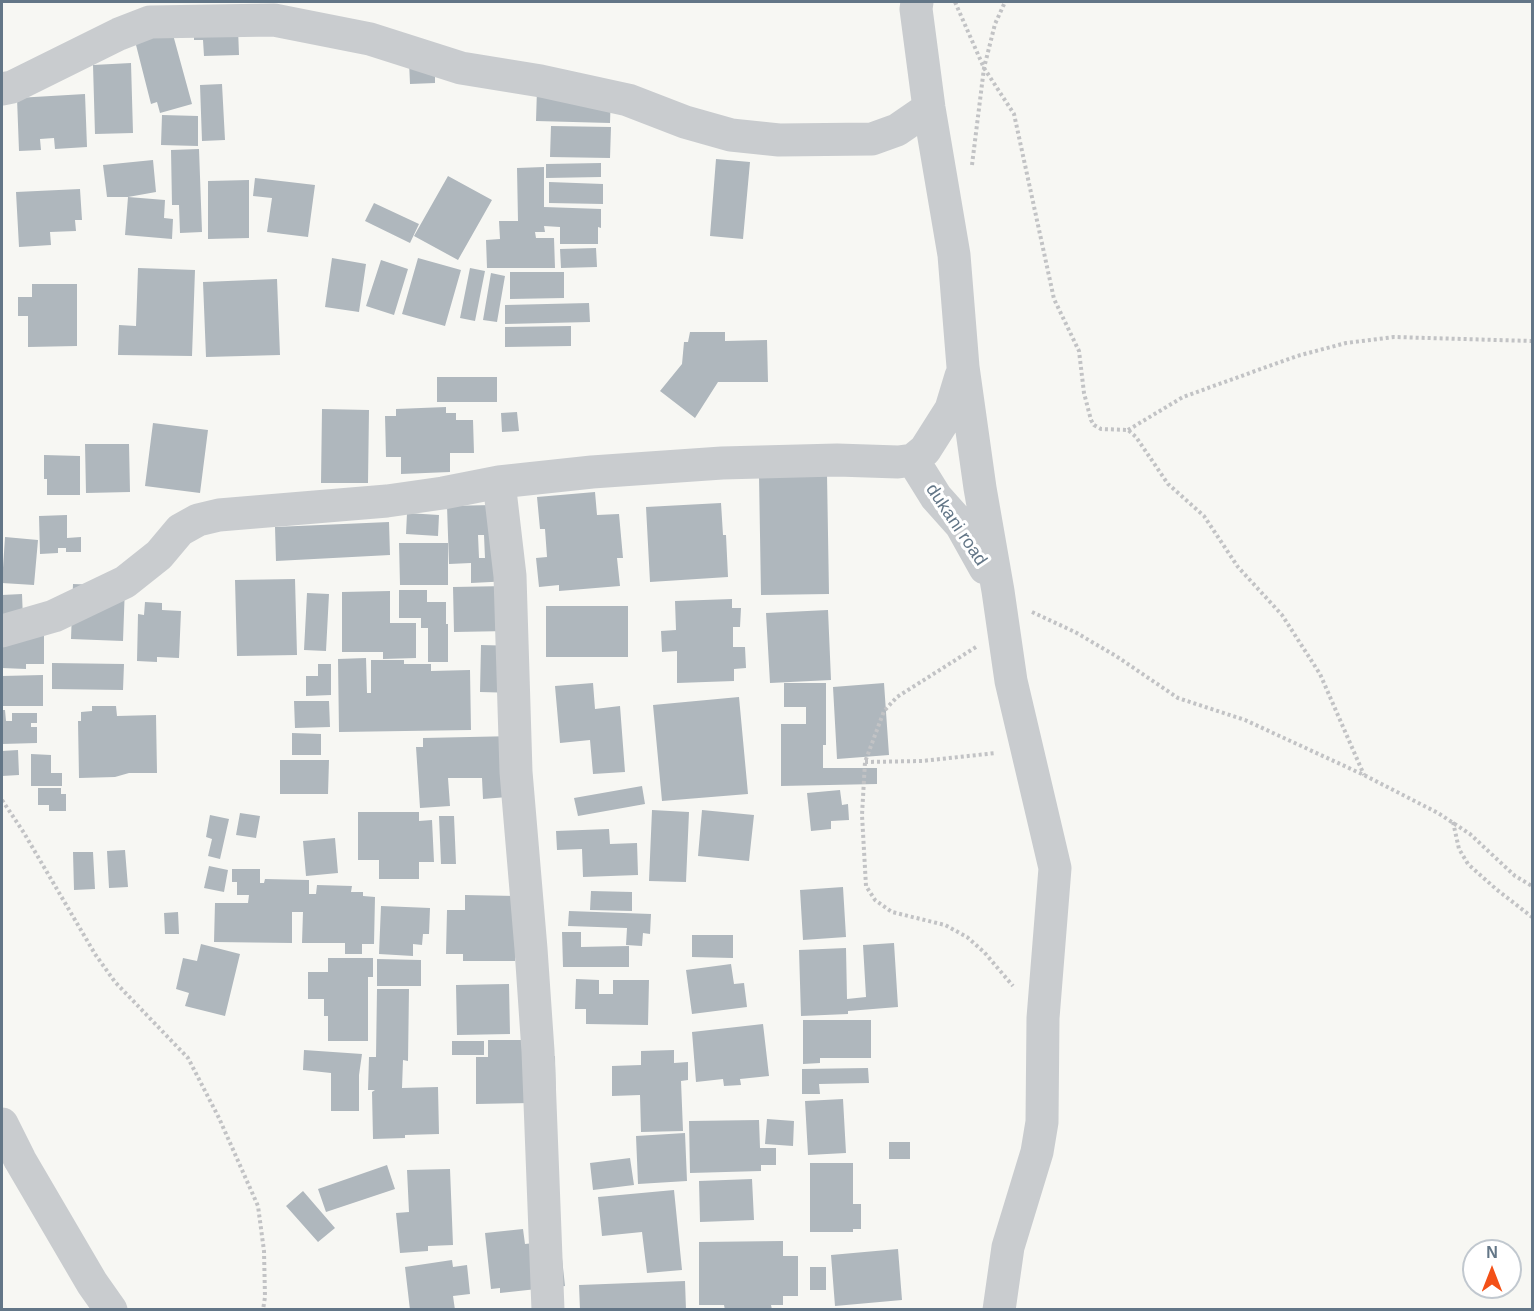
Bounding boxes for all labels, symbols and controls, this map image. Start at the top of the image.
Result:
street label: dukani road [921,480,991,570]
north arrow [1462,1239,1522,1299]
text: N [1486,1244,1498,1261]

